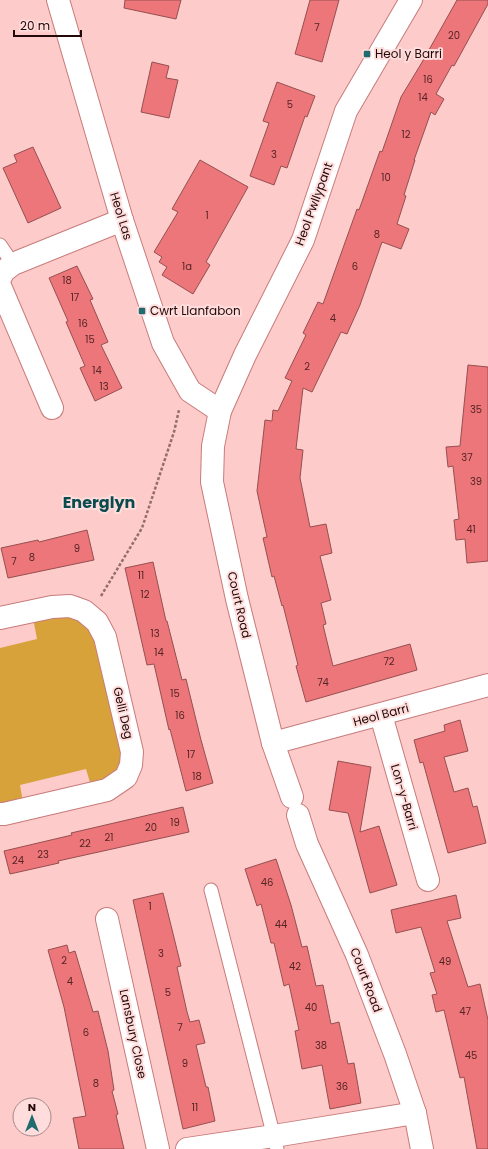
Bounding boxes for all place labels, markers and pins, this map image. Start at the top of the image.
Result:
place label: Heol y Barri [375,45,442,62]
marker: Heol y Barri [362,49,372,59]
place label: Cwrt Llanfabon [150,302,241,319]
marker: Cwrt Llanfabon [137,306,147,316]

